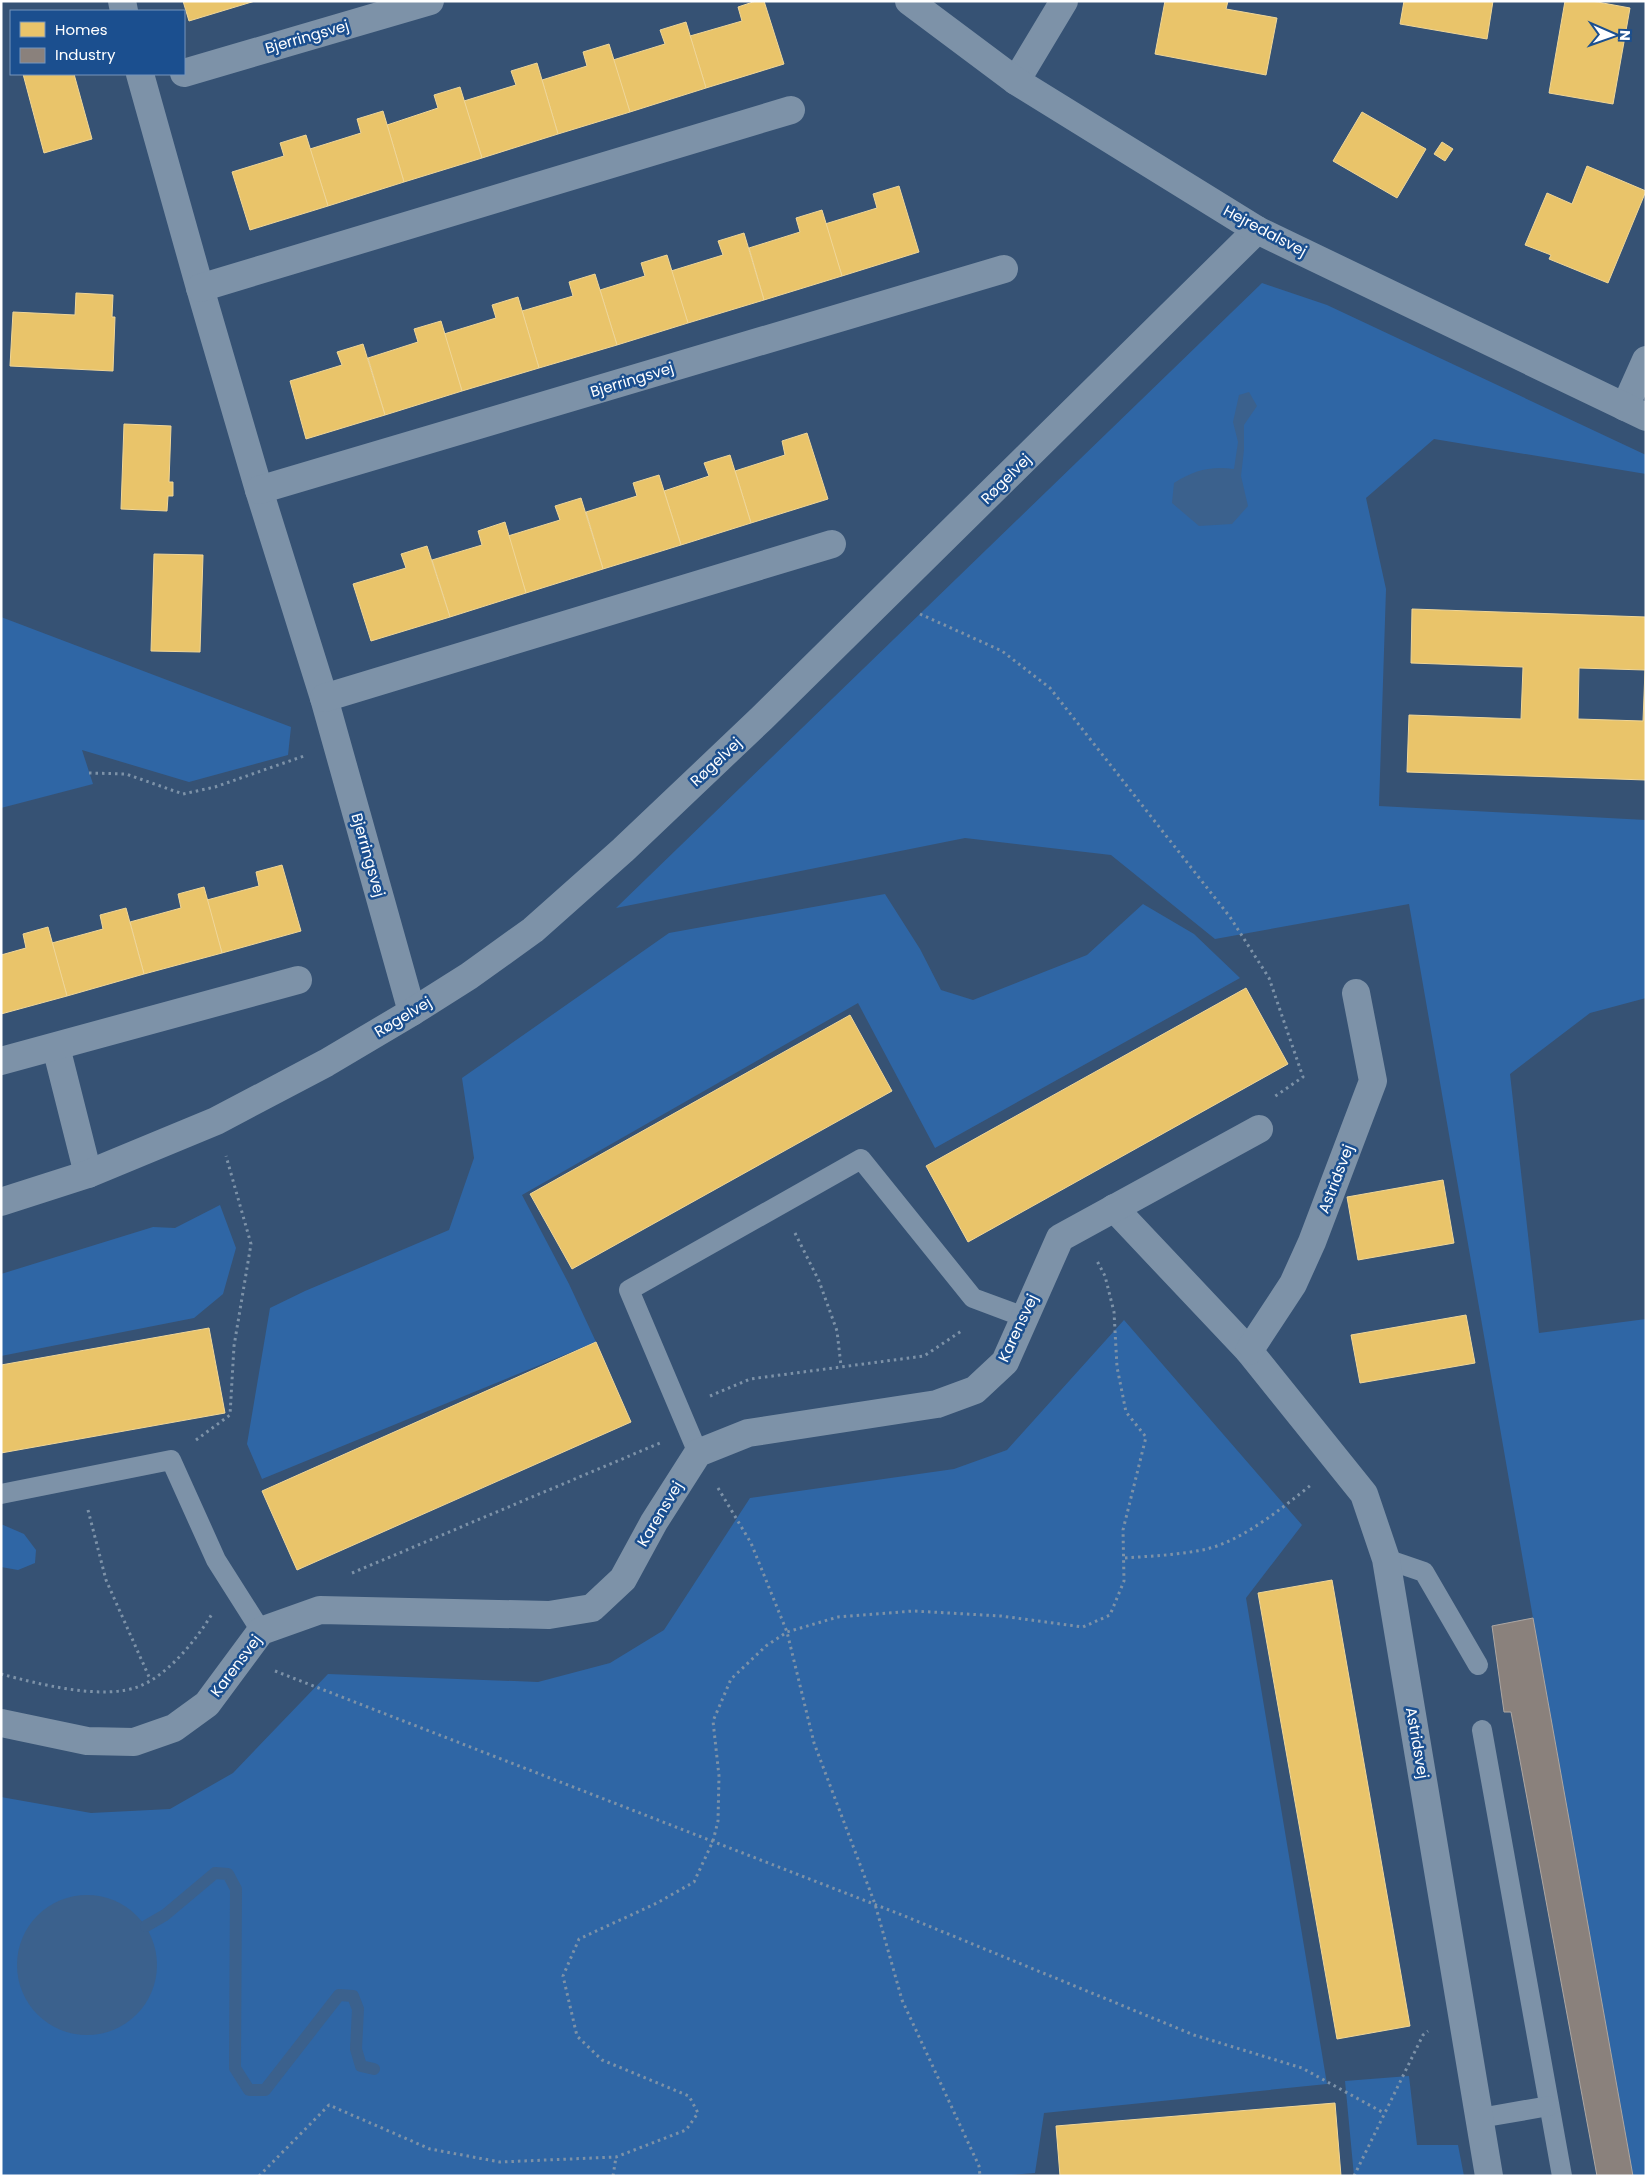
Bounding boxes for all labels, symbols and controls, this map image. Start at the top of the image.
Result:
legend [10,10,185,75]
north arrow [1587,10,1637,60]
street label: Bjerringsvej [263,15,351,58]
text: Homes [55,19,108,40]
text: N [1615,30,1635,41]
text: Industry [55,44,116,65]
street label: Hejredalsvej [1220,200,1311,261]
street label: Bjerringsvej [588,357,676,402]
street label: Røgelvej [976,449,1035,508]
street label: Røgelvej [685,732,746,791]
street label: Bjerringsvej [347,811,390,899]
street label: Røgelvej [370,991,435,1042]
street label: Astridsvej [1313,1141,1358,1216]
street label: Karensvej [993,1290,1042,1365]
street label: Karensvej [632,1477,687,1550]
street label: Karensvej [205,1630,266,1701]
street label: Astridsvej [1401,1706,1434,1780]

